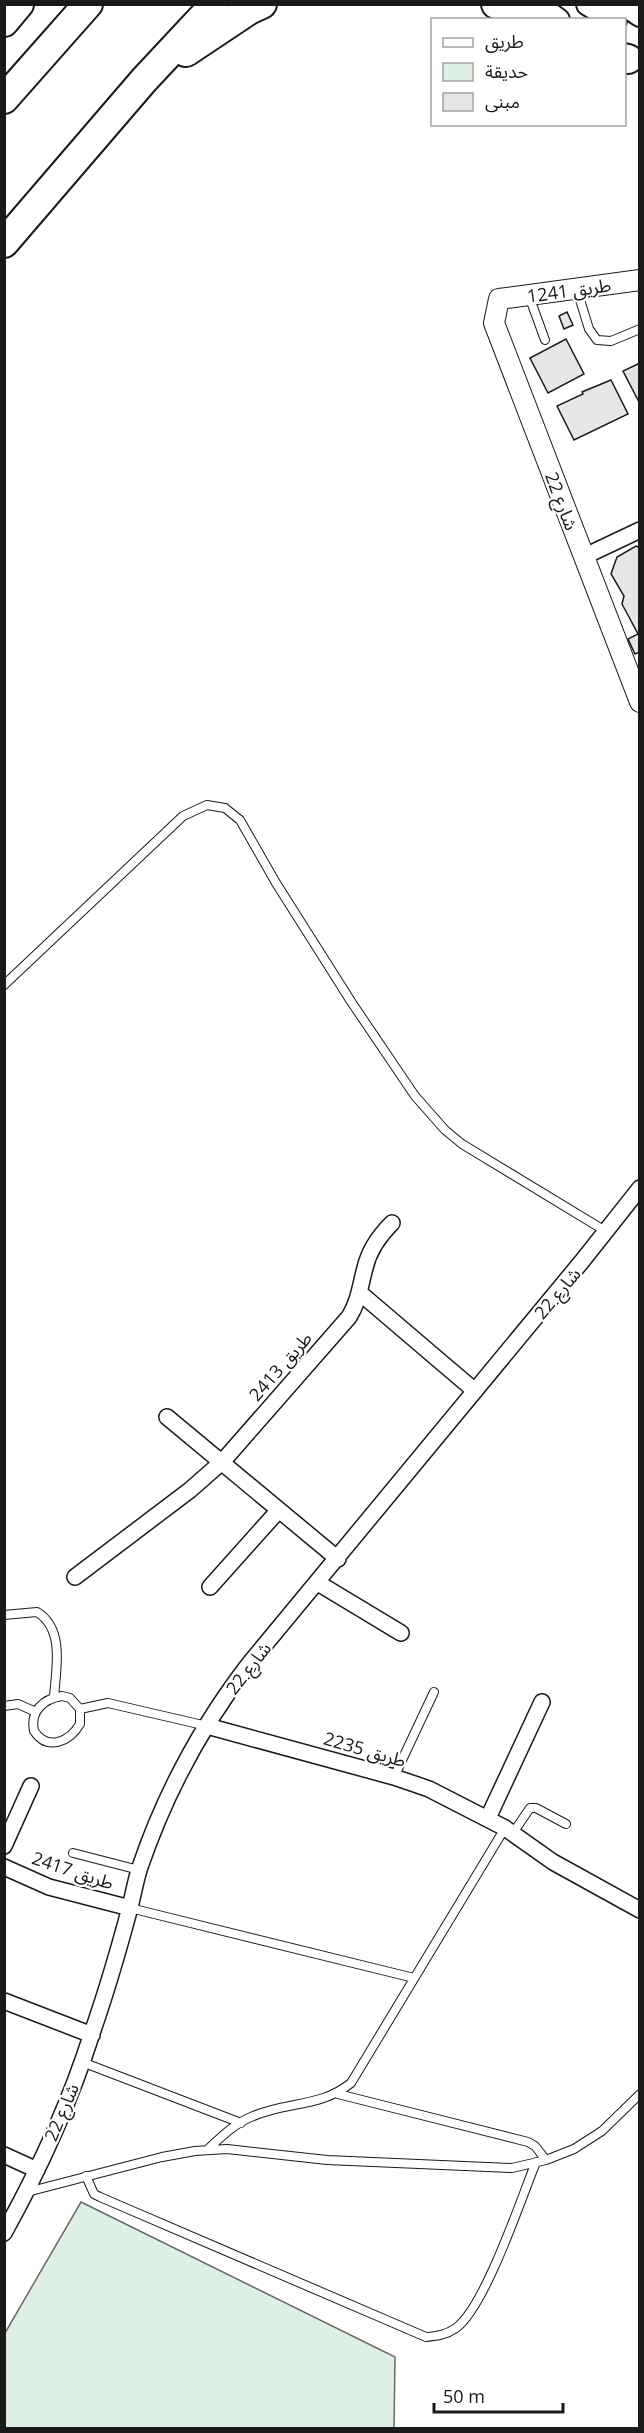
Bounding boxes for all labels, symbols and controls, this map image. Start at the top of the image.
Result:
legend [431,18,626,126]
text: طريق [485,29,524,53]
text: حديقة [485,59,528,83]
text: مبنى [485,89,520,113]
street label: طريق 1241 [525,272,613,308]
street label: شارع 22 [537,469,584,535]
street label: شارع 22 [528,1262,588,1326]
street label: طريق 2413 [243,1326,317,1406]
street label: شارع 22 [220,1637,278,1701]
street label: طريق 2235 [321,1726,409,1772]
street label: طريق 2417 [29,1846,117,1894]
street label: شارع 22 [38,2080,87,2146]
scale bar [434,2376,563,2414]
text: 50 m [443,2384,485,2408]

